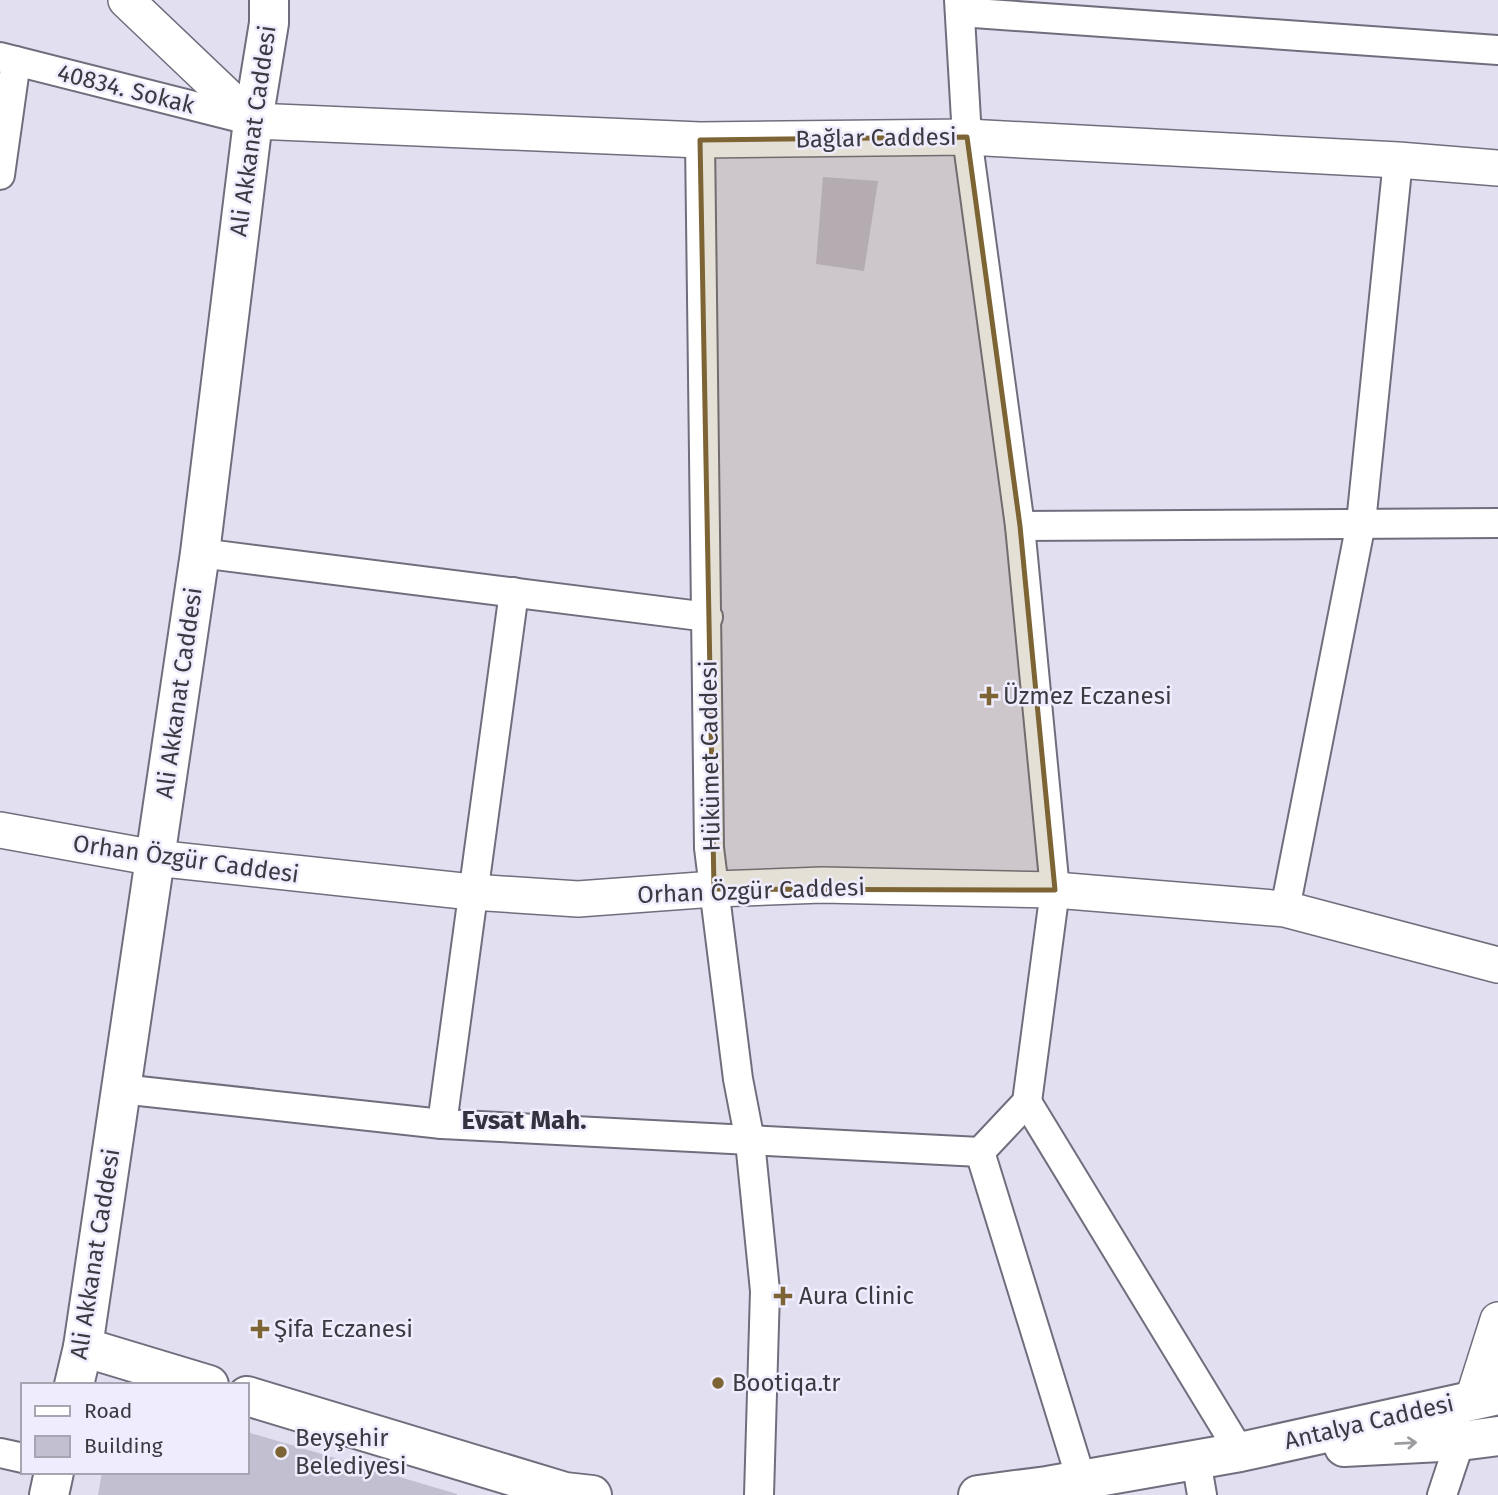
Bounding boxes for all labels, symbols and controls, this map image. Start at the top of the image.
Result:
street label: Ali Akkanat Caddesi [224,24,282,238]
street label: 40834. Sokak [54,58,198,120]
street label: Bağlar Caddesi [795,123,957,153]
street label: Ali Akkanat Caddesi [150,586,208,800]
street label: Hükümet Caddesi [694,660,726,852]
place label: Üzmez Eczanesi [1003,682,1172,710]
marker: Üzmez Eczanesi [981,688,997,704]
street label: Orhan Özgür Caddesi [71,829,301,889]
street label: Orhan Özgür Caddesi [637,873,865,909]
district label: Evsat Mah. [462,1105,586,1136]
street label: Ali Akkanat Caddesi [65,1147,125,1361]
place label: Aura Clinic [799,1282,914,1310]
marker: Aura Clinic [773,1286,793,1306]
place label: Şifa Eczanesi [274,1315,413,1343]
marker: Şifa Eczanesi [252,1321,268,1337]
place label: Bootiqa.tr [732,1369,841,1397]
marker: Bootiqa.tr [710,1375,726,1391]
legend [21,1383,248,1474]
street label: Antalya Caddesi [1282,1389,1456,1455]
text: Road [84,1398,132,1424]
place label: Beyşehir Belediyesi [295,1424,407,1480]
text: Building [84,1433,163,1459]
one-way arrow [1395,1437,1418,1450]
marker: Beyşehir Belediyesi [273,1444,289,1460]

